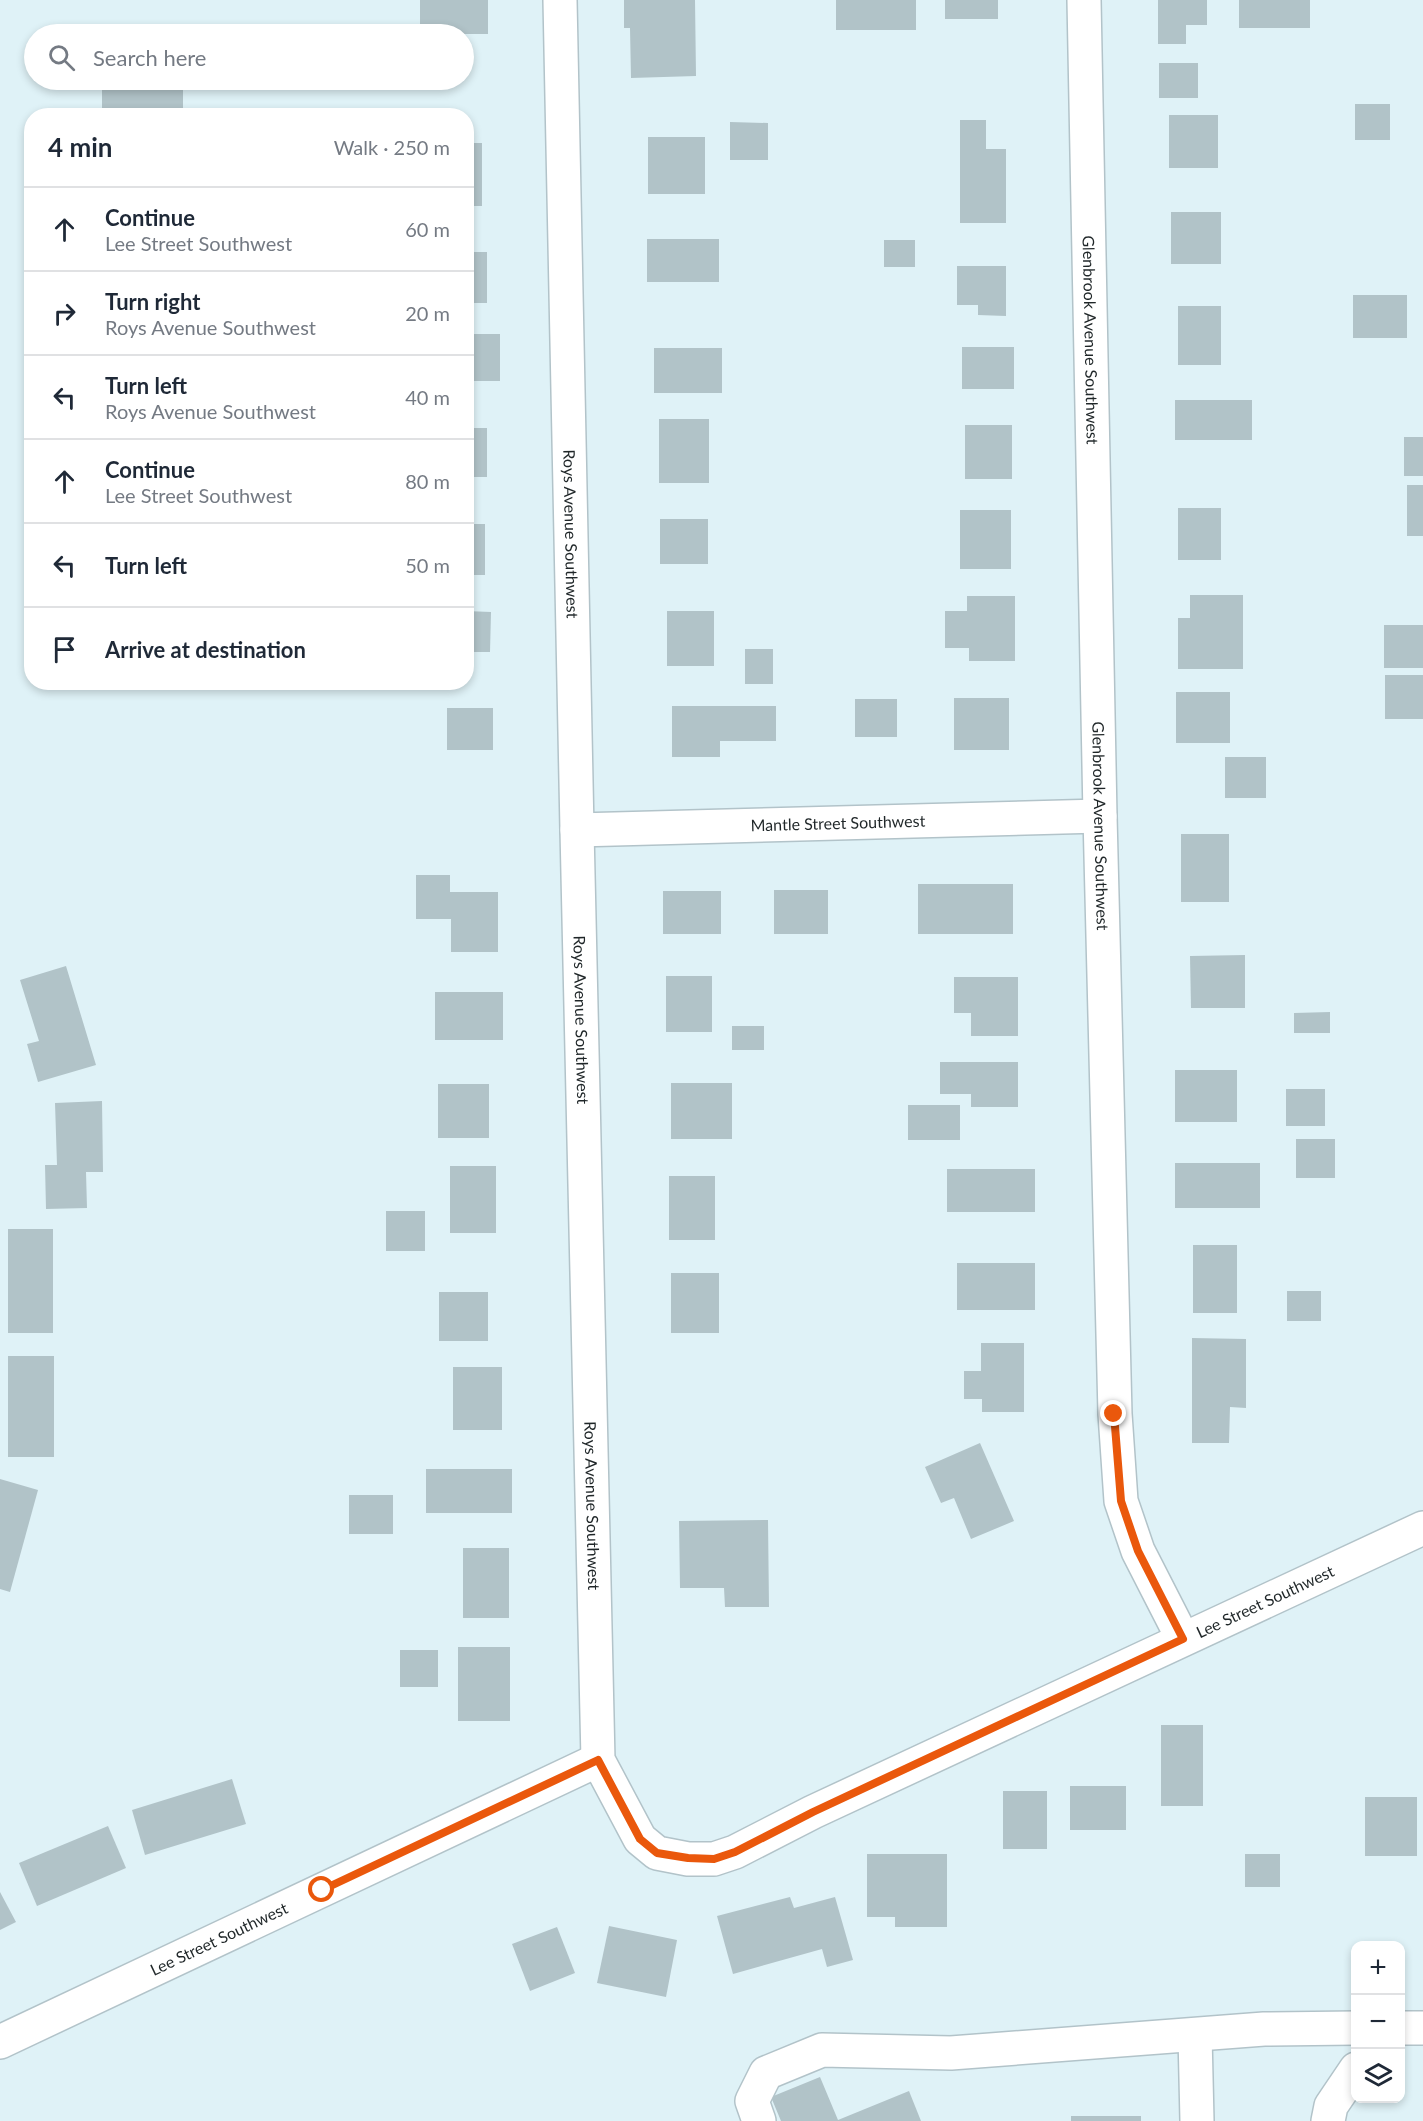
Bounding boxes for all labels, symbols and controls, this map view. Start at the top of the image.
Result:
search box [24,24,474,90]
icon: search [45,41,78,74]
text: Search here [93,44,206,71]
text: 4 min [48,131,112,163]
text: Walk · 250 m [334,135,450,159]
text: Continue [105,204,195,231]
icon: ahead [48,213,81,246]
text: 60 m [405,217,450,241]
text: Lee Street Southwest [105,231,292,255]
street label: Glenbrook Avenue Southwest [1080,235,1103,445]
text: Turn right [105,288,200,315]
icon: right [48,297,81,330]
text: 20 m [405,301,450,325]
text: Roys Avenue Southwest [105,315,316,339]
text: Turn left [105,372,187,399]
icon: left [48,381,81,414]
text: 40 m [405,385,450,409]
text: Roys Avenue Southwest [105,399,316,423]
street label: Roys Avenue Southwest [560,449,583,619]
text: Continue [105,456,195,483]
icon: ahead [48,465,81,498]
text: 80 m [405,469,450,493]
text: Lee Street Southwest [105,483,292,507]
icon: left [48,549,81,582]
text: Turn left [105,552,187,579]
text: 50 m [405,553,450,577]
icon: arrive [48,633,81,666]
text: Arrive at destination [105,636,306,663]
street label: Glenbrook Avenue Southwest [1089,721,1113,931]
street label: Mantle Street Southwest [750,811,926,834]
street label: Roys Avenue Southwest [570,935,593,1105]
route end [1100,1400,1126,1426]
street label: Roys Avenue Southwest [581,1421,604,1591]
street label: Lee Street Southwest [1193,1561,1337,1641]
route start [308,1876,334,1902]
street label: Lee Street Southwest [147,1898,291,1979]
map controls [1351,1941,1405,2103]
button: + [1351,1941,1405,1995]
button: − [1351,1995,1405,2049]
button: layers [1351,2049,1405,2103]

